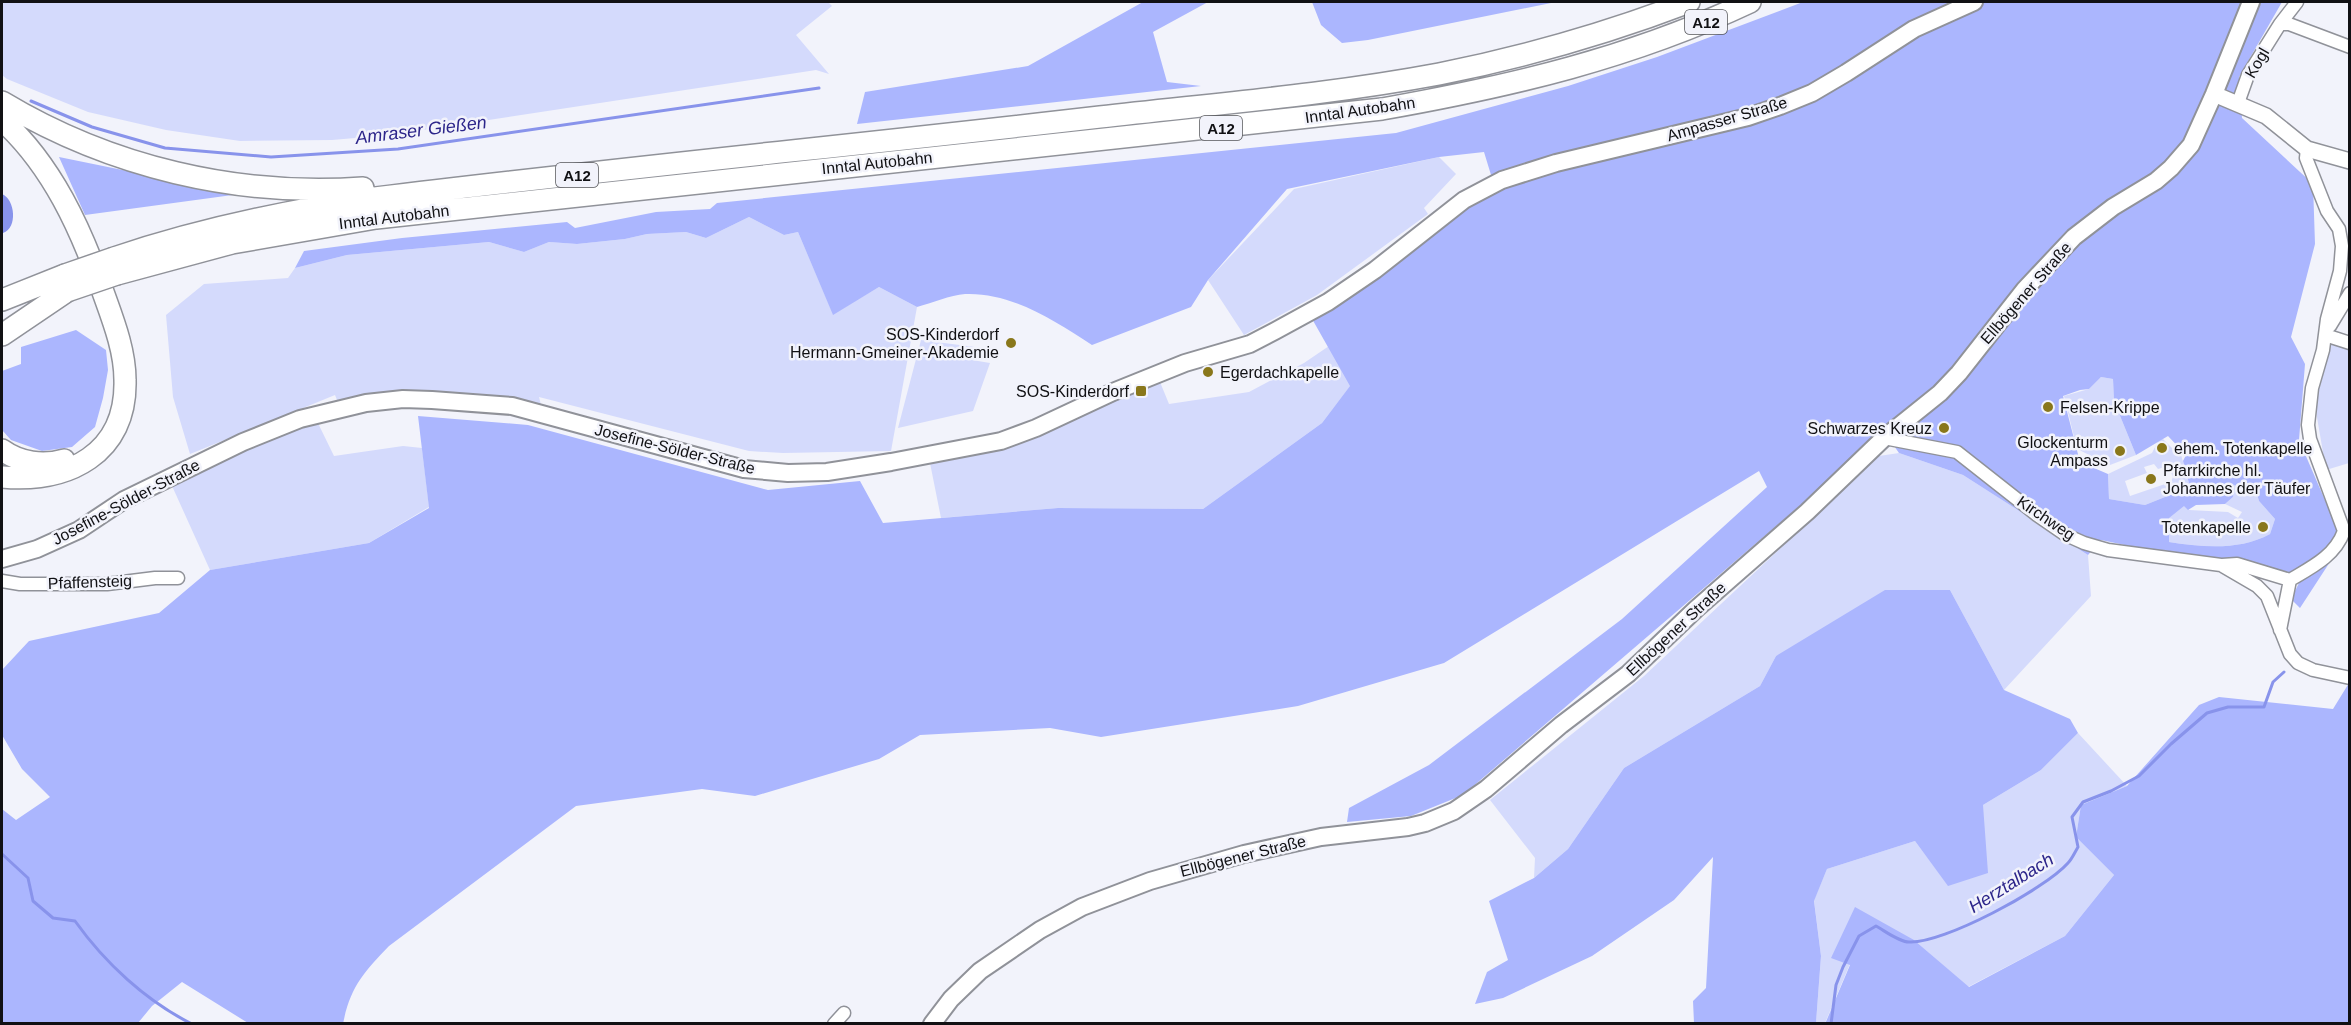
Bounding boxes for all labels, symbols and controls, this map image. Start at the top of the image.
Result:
road number: A12 [1685,10,1727,34]
street label: Kogl [2242,45,2272,81]
street label: Inntal Autobahn [1304,94,1416,126]
street label: Ampasser Straße [1665,94,1789,144]
water label: Amraser Gießen [353,112,488,148]
road number: A12 [1200,116,1242,140]
street label: Inntal Autobahn [821,149,933,177]
road number: A12 [556,163,598,187]
street label: Inntal Autobahn [338,202,450,232]
street label: Ellbögener Straße [1977,239,2075,347]
place label: SOS-Kinderdorf Hermann-Gmeiner-Akademie [790,326,1000,361]
marker: SOS-Kinderdorf Hermann-Gmeiner-Akademie [1004,336,1018,350]
place label: Egerdachkapelle [1220,364,1339,381]
marker: Egerdachkapelle [1201,365,1215,379]
place label: SOS-Kinderdorf [1016,383,1130,400]
marker: SOS-Kinderdorf [1134,384,1148,398]
place label: Felsen-Krippe [2060,399,2160,416]
marker: Felsen-Krippe [2041,400,2055,414]
place label: Schwarzes Kreuz [1808,420,1932,437]
street label: Josefine-Sölder-Straße [593,421,757,477]
marker: Schwarzes Kreuz [1937,421,1951,435]
place label: Glockenturm Ampass [2017,434,2108,469]
place label: ehem. Totenkapelle [2174,440,2313,457]
marker: ehem. Totenkapelle [2155,441,2169,455]
marker: Glockenturm Ampass [2113,444,2127,458]
street label: Josefine-Sölder-Straße [49,456,203,548]
place label: Pfarrkirche hl. Johannes der Täufer [2163,462,2311,497]
marker: Pfarrkirche hl. Johannes der Täufer [2144,472,2158,486]
street label: Kirchweg [2014,493,2078,543]
place label: Totenkapelle [2161,519,2251,536]
marker: Totenkapelle [2256,520,2270,534]
street label: Pfaffensteig [48,572,132,592]
street label: Ellbögener Straße [1623,579,1729,679]
street label: Ellbögener Straße [1178,832,1308,880]
water label: Herztalbach [1965,849,2057,917]

